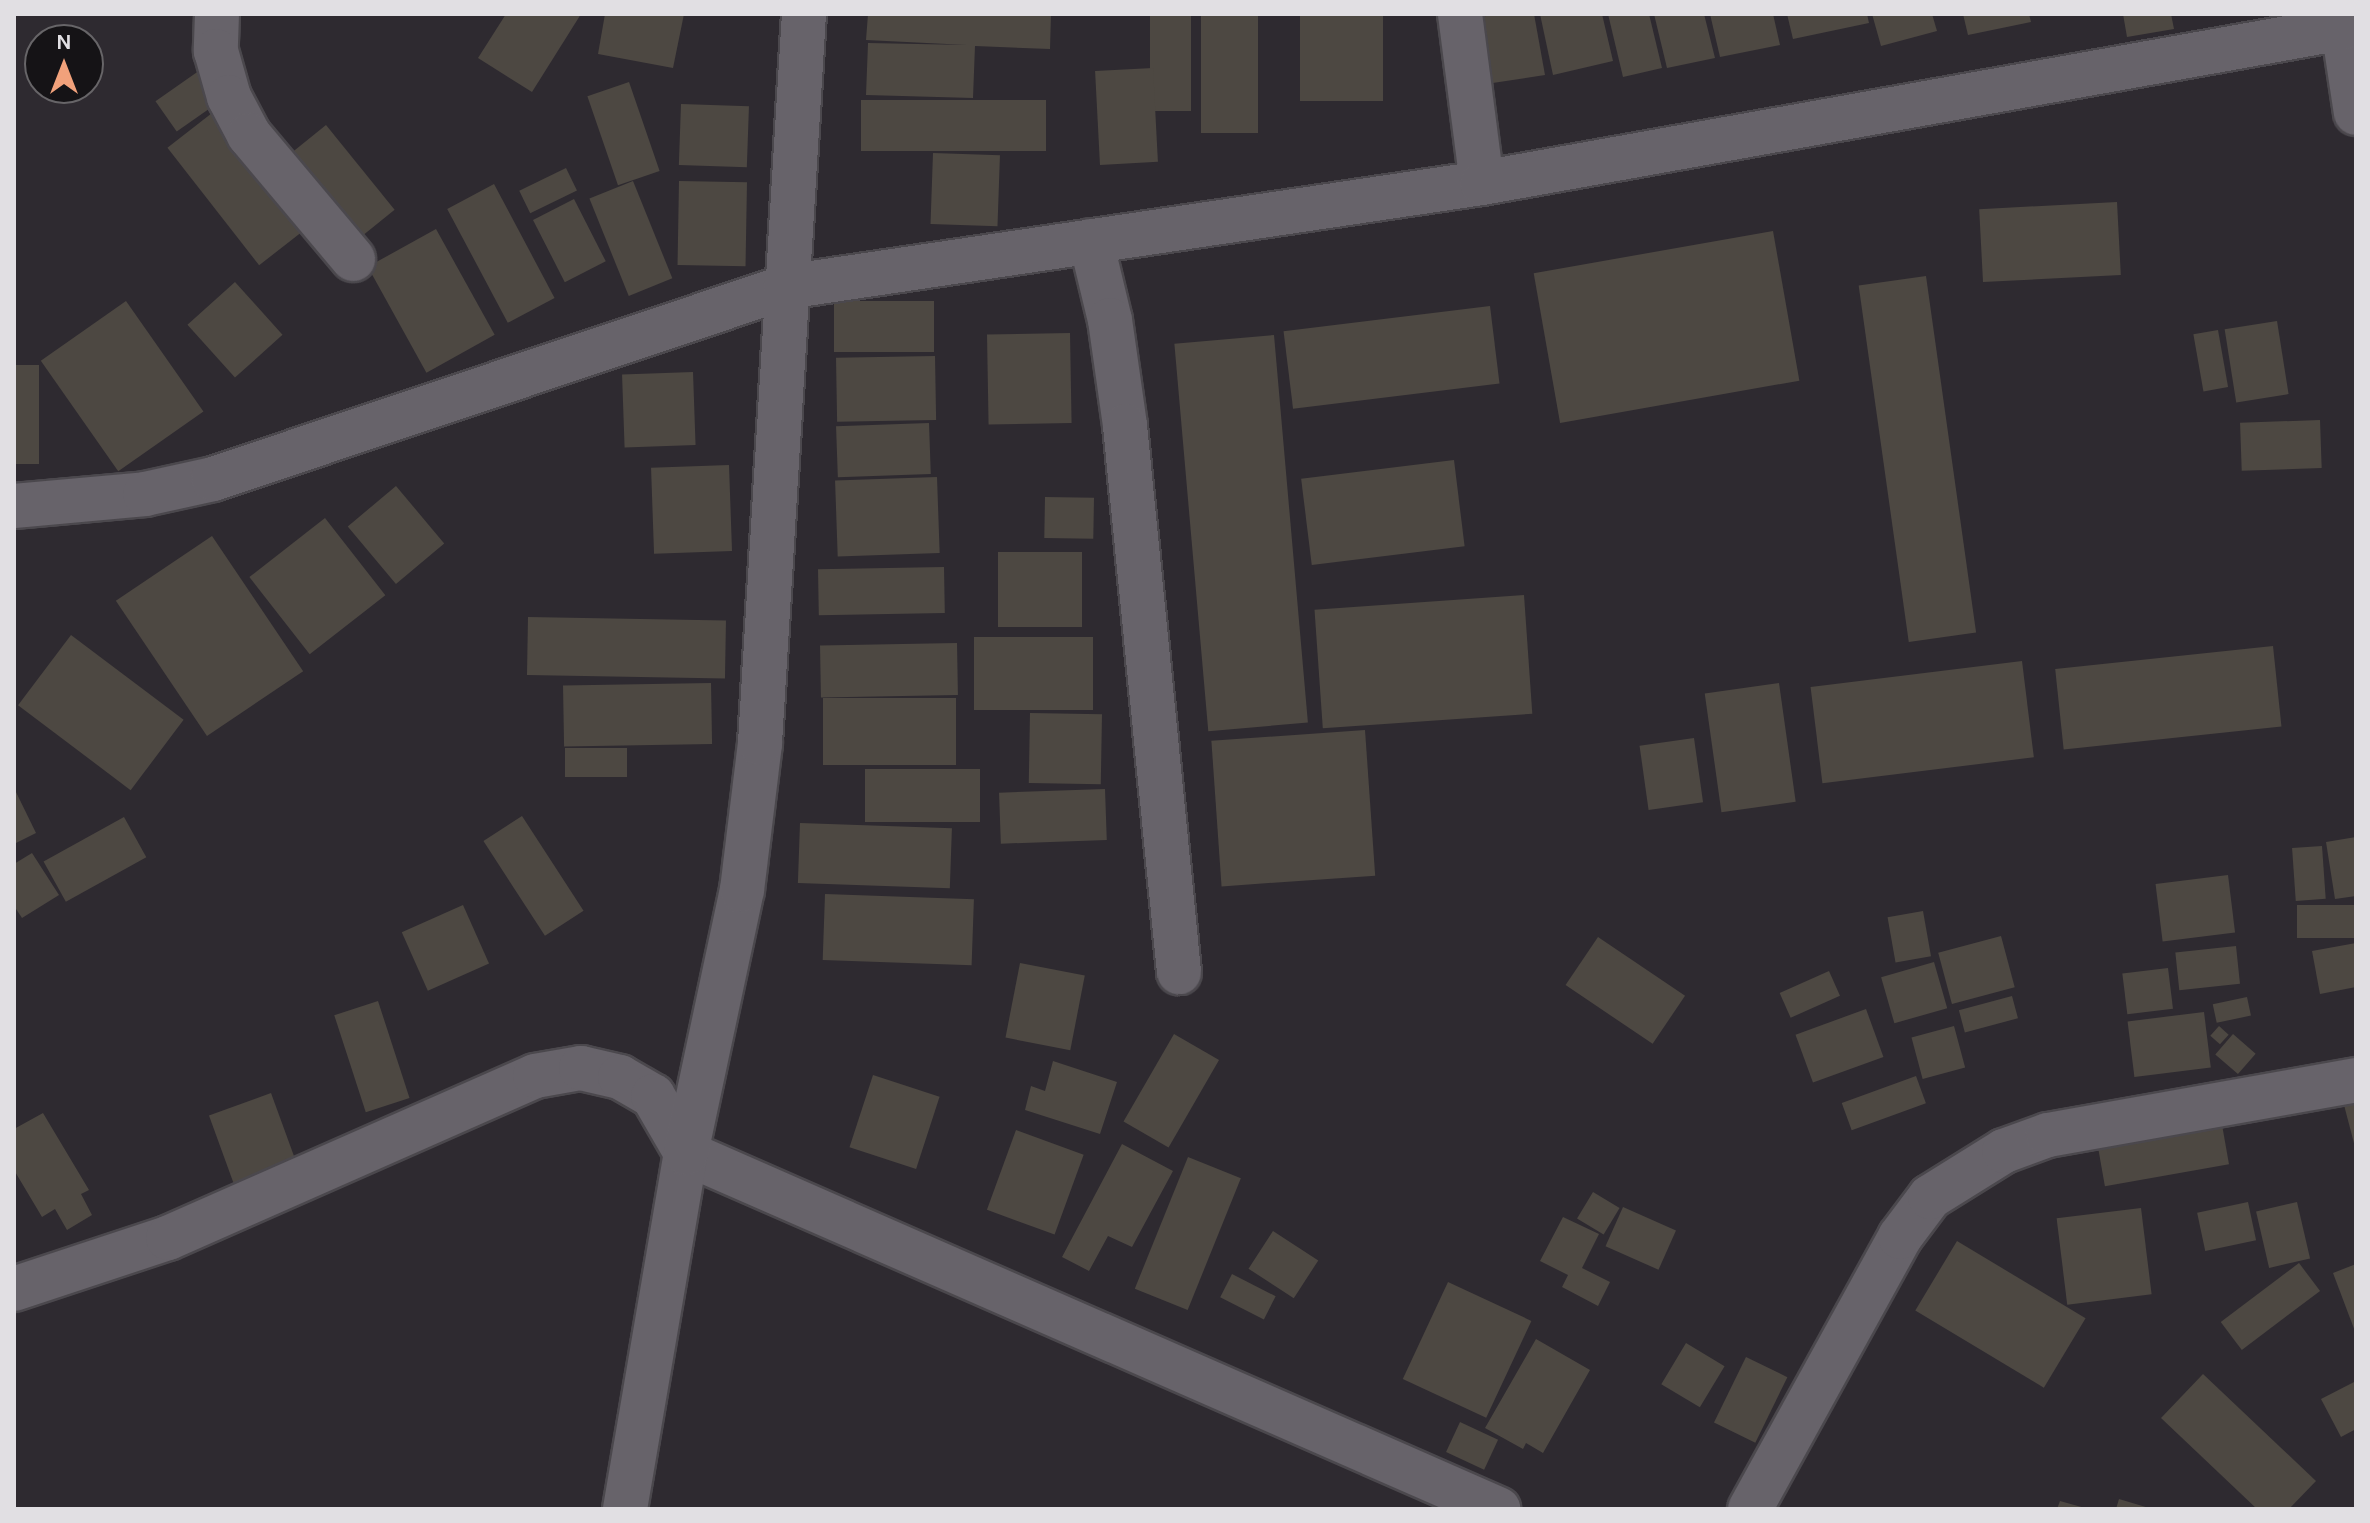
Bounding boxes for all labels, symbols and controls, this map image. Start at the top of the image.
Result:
north arrow [24,24,104,104]
text: N [56,29,72,55]

